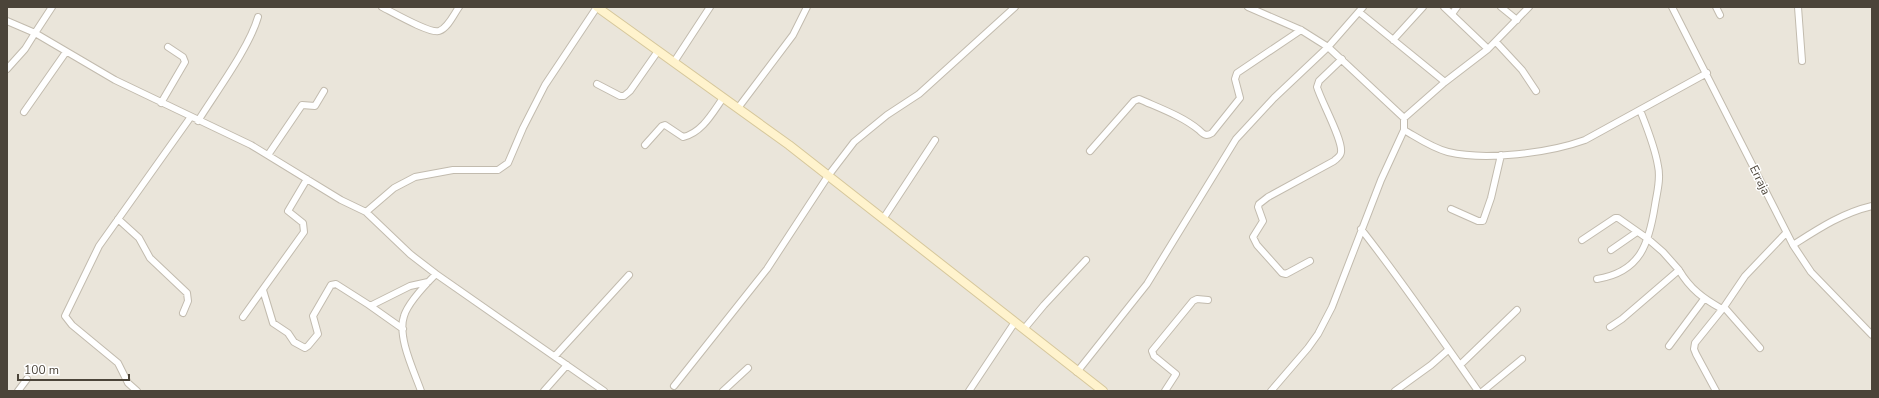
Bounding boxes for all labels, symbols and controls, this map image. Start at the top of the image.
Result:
street label: Erraja [1746,163,1774,197]
scale bar [18,356,129,382]
text: 100 m [24,362,59,378]

